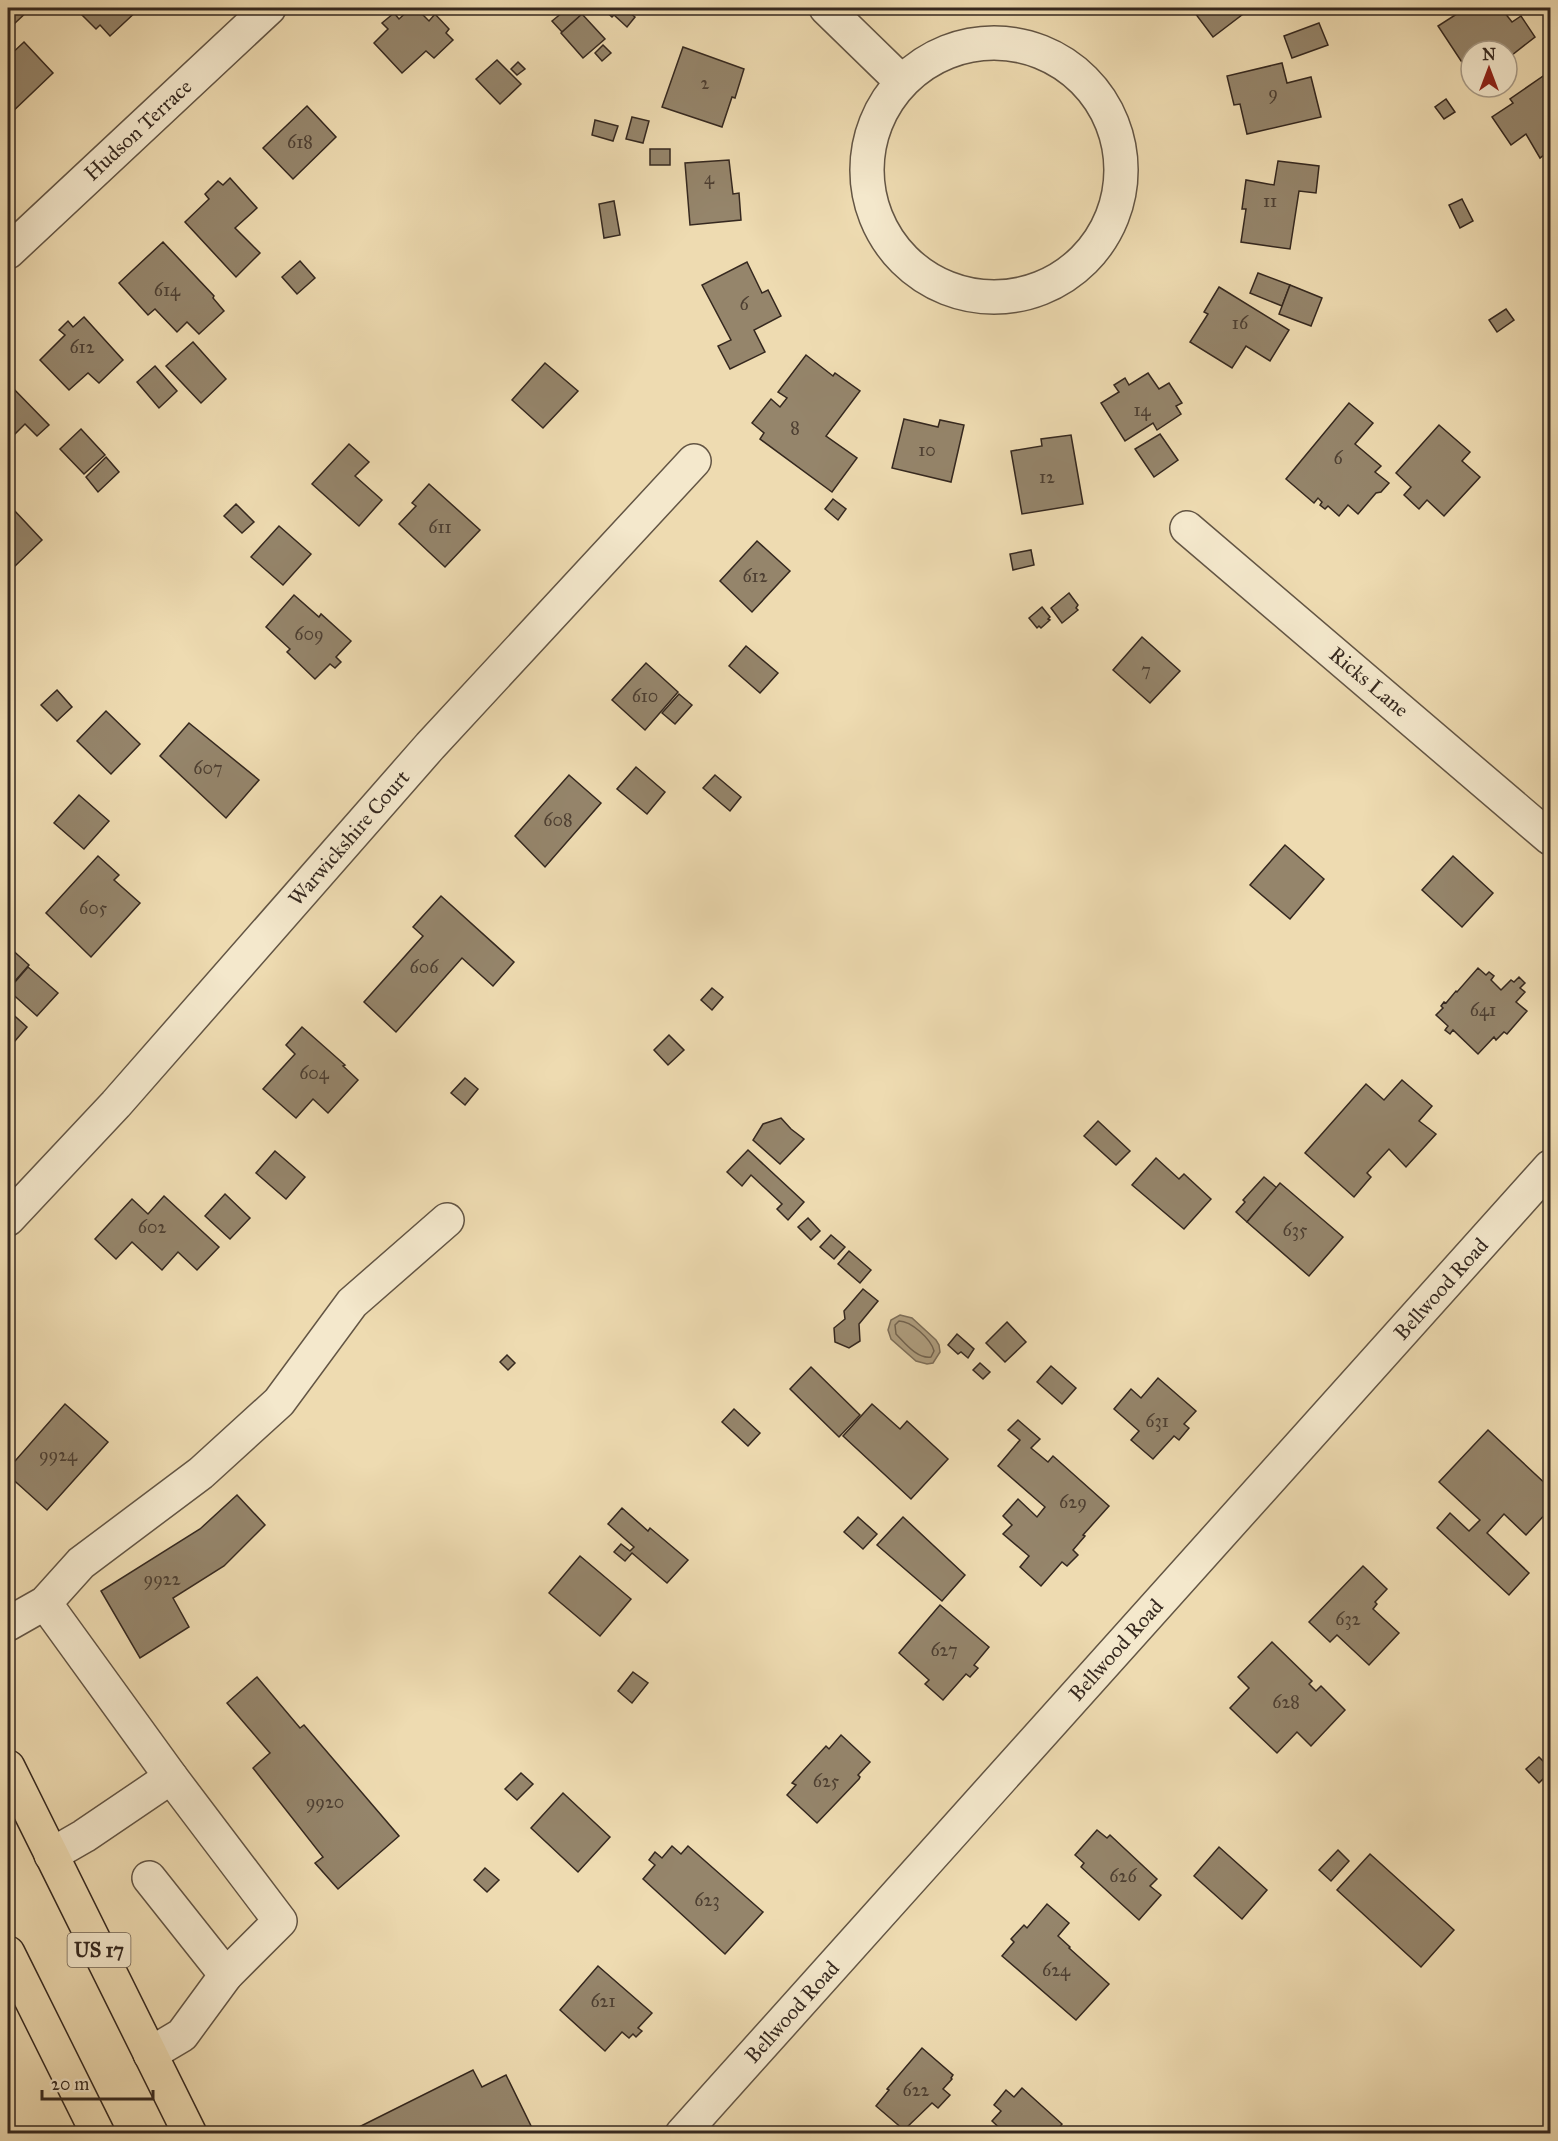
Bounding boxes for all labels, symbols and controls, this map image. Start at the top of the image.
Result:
north arrow [1459,39,1519,99]
text: N [1482,45,1496,64]
house number: 2 [701,72,710,94]
street label: Hudson Terrace [79,73,197,186]
house number: 9 [1268,82,1278,104]
house number: 618 [287,131,313,153]
house number: 4 [704,167,715,189]
house number: 11 [1263,190,1277,212]
house number: 614 [154,279,181,301]
house number: 6 [739,293,749,315]
house number: 16 [1232,312,1249,334]
house number: 612 [69,336,95,358]
house number: 14 [1133,399,1152,421]
house number: 8 [790,417,800,439]
house number: 10 [918,439,936,461]
house number: 6 [1333,447,1343,469]
house number: 12 [1039,466,1055,488]
house number: 611 [428,516,452,538]
house number: 612 [742,565,768,587]
house number: 609 [294,623,324,645]
street label: Ricks Lane [1324,641,1414,723]
house number: 7 [1141,659,1151,681]
house number: 610 [632,685,658,707]
house number: 607 [193,757,223,779]
street label: Warwickshire Court [283,764,415,911]
house number: 608 [543,809,573,831]
house number: 605 [79,897,108,919]
house number: 606 [410,956,439,978]
house number: 641 [1470,999,1496,1021]
house number: 604 [299,1062,330,1084]
house number: 602 [138,1216,166,1238]
house number: 635 [1283,1219,1308,1241]
street label: Bellwood Road [1388,1232,1494,1346]
house number: 631 [1145,1410,1169,1432]
house number: 9924 [39,1444,78,1466]
house number: 629 [1059,1491,1087,1513]
house number: 9922 [143,1568,181,1590]
street label: Bellwood Road [1063,1593,1169,1707]
house number: 632 [1335,1608,1361,1630]
house number: 627 [930,1639,958,1661]
house number: 628 [1272,1691,1300,1713]
house number: 625 [813,1770,840,1792]
house number: 9920 [306,1791,344,1813]
house number: 626 [1109,1865,1137,1887]
house number: 623 [694,1889,720,1911]
road number: US 17 [68,1933,130,1967]
street label: Bellwood Road [739,1955,845,2069]
house number: 624 [1042,1959,1071,1981]
house number: 621 [590,1990,616,2012]
scale bar [42,2063,153,2101]
text: 20 m [51,2073,89,2095]
house number: 622 [903,2079,930,2101]

